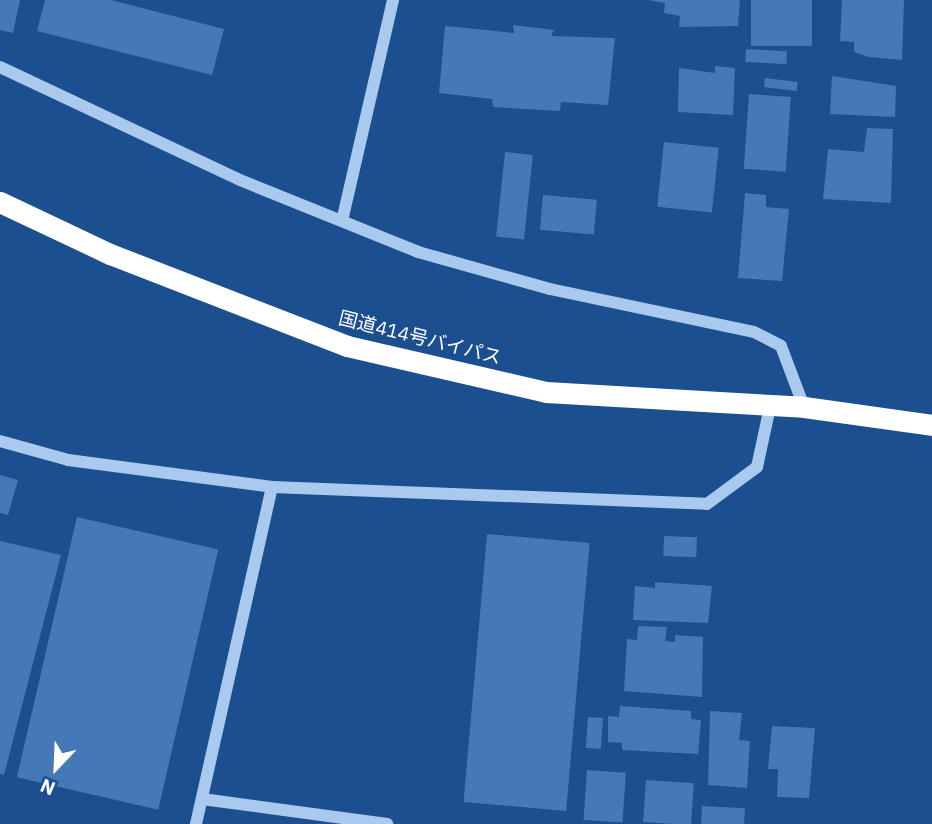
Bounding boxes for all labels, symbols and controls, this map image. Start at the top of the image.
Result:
street label: 国道414号バイパス [336,307,504,369]
north arrow [21,733,91,803]
text: N [37,774,59,801]

